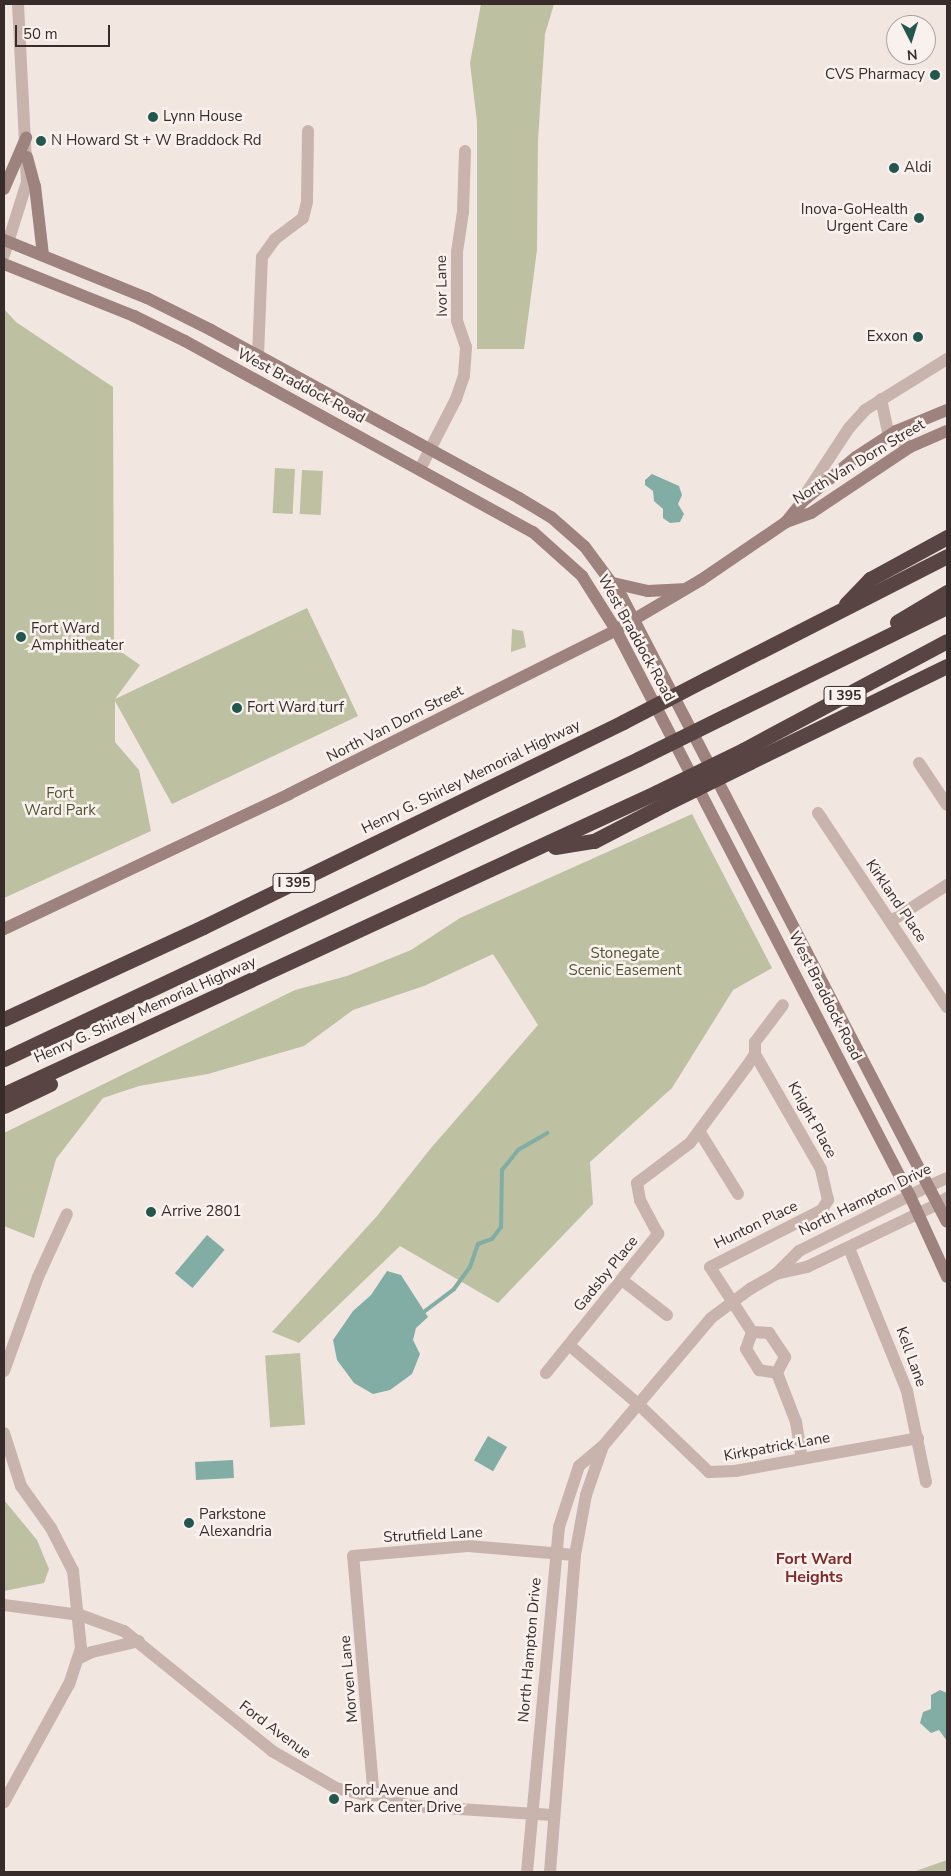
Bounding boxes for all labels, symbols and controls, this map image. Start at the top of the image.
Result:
scale bar [18,15,112,47]
north arrow [886,15,936,65]
text: 50 m [23,24,58,44]
text: N [906,45,918,64]
place label: CVS Pharmacy [825,66,925,84]
marker: CVS Pharmacy [929,69,941,81]
place label: Lynn House [163,108,242,126]
marker: Lynn House [147,111,159,123]
place label: N Howard St + W Braddock Rd [51,132,262,150]
marker: N Howard St + W Braddock Rd [35,135,47,147]
place label: Aldi [904,159,932,177]
marker: Aldi [888,162,900,174]
place label: Inova-GoHealth Urgent Care [801,200,908,235]
marker: Inova-GoHealth Urgent Care [912,211,926,225]
street label: Ivor Lane [432,255,452,317]
place label: Exxon [867,328,908,346]
marker: Exxon [912,331,924,343]
street label: West Braddock Road [234,345,368,427]
street label: North Van Dorn Street [790,415,928,509]
street label: West Braddock Road [594,571,678,705]
place label: Fort Ward Amphitheater [31,619,124,654]
marker: Fort Ward Amphitheater [15,631,27,643]
street label: North Van Dorn Street [324,682,466,766]
road number: I 395 [822,684,868,708]
place label: Fort Ward turf [247,699,344,717]
marker: Fort Ward turf [231,702,243,714]
street label: Henry G. Shirley Memorial Highway [359,716,583,838]
park label: Fort Ward Park [24,784,96,819]
street label: Kirkland Place [862,856,930,946]
road number: I 395 [272,871,316,894]
street label: West Braddock Road [785,929,865,1063]
park label: Stonegate Scenic Easement [568,944,682,979]
street label: Henry G. Shirley Memorial Highway [31,953,259,1067]
street label: Knight Place [784,1079,840,1161]
street label: North Hampton Drive [796,1160,934,1240]
street label: Hunton Place [711,1197,801,1253]
place label: Arrive 2801 [161,1203,242,1221]
marker: Arrive 2801 [145,1206,157,1218]
street label: Gadsby Place [570,1233,642,1315]
street label: Kell Lane [892,1325,930,1389]
street label: Kirkpatrick Lane [723,1429,831,1465]
place label: Parkstone Alexandria [199,1505,272,1540]
marker: Parkstone Alexandria [183,1517,195,1529]
street label: Strutfield Lane [383,1523,483,1547]
district label: Fort Ward Heights [776,1549,852,1587]
street label: North Hampton Drive [515,1577,545,1723]
street label: Morven Lane [336,1635,362,1723]
street label: Ford Avenue [236,1697,314,1763]
place label: Ford Avenue and Park Center Drive [344,1781,462,1816]
marker: Ford Avenue and Park Center Drive [328,1793,340,1805]

